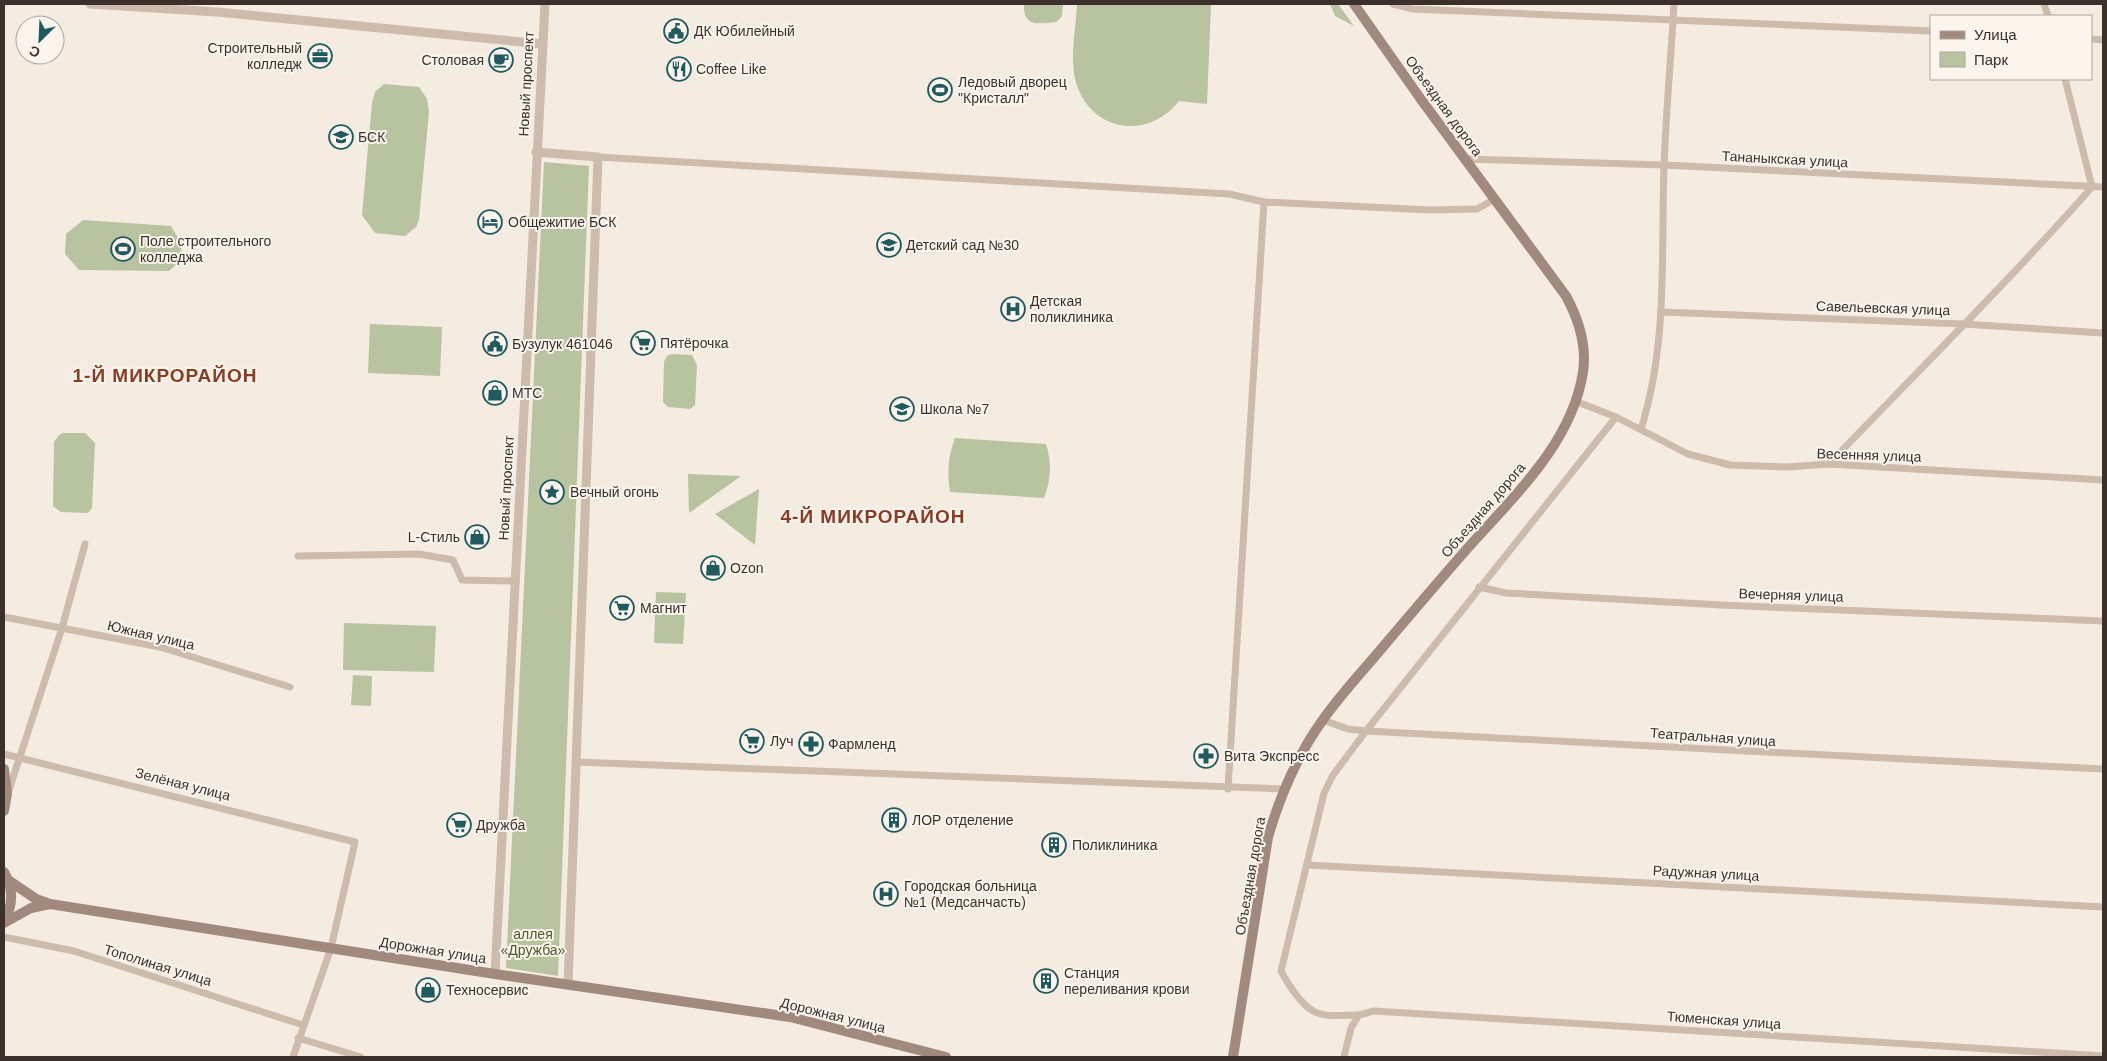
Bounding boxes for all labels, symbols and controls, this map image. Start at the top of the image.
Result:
north arrow [15,15,65,65]
legend [1930,15,2092,80]
public building icon: ДК Юбилейный [663,18,689,44]
place label: ДК Юбилейный [694,23,795,39]
text: Улица [1974,26,2017,43]
street label: Новый проспект [515,30,537,137]
place label: Строительный колледж [207,40,303,72]
text: С [27,43,43,61]
office icon: Строительный колледж [307,43,333,69]
cafe icon: Столовая [488,47,514,73]
text: Парк [1974,51,2008,68]
place label: Столовая [421,52,484,68]
street label: Объездная дорога [1402,53,1486,159]
restaurant icon: Coffee Like [666,56,692,82]
place label: Coffee Like [696,61,767,77]
place label: Ледовый дворец "Кристалл" [958,74,1067,106]
sports icon: Ледовый дворец "Кристалл" [927,77,953,103]
school or university icon: БСК [328,124,354,150]
place label: БСК [358,129,386,145]
street label: Тананыкская улица [1721,148,1849,170]
hotel icon: Общежитие БСК [477,209,503,235]
place label: Общежитие БСК [508,214,617,230]
school or university icon: Детский сад №30 [876,232,902,258]
place label: Поле строительного колледжа [140,233,272,265]
sports icon: Поле строительного колледжа [110,236,136,262]
place label: Детский сад №30 [906,237,1019,253]
place label: Детская поликлиника [1030,293,1113,325]
hospital icon: Детская поликлиника [1000,296,1026,322]
street label: Савельевская улица [1816,298,1951,318]
supermarket icon: Пятёрочка [630,330,656,356]
public building icon: Бузулук 461046 [482,331,508,357]
place label: Пятёрочка [660,335,729,351]
place label: Бузулук 461046 [512,336,613,352]
district label: 1-Й МИКРОРАЙОН [73,365,258,386]
shop icon: МТС [482,380,508,406]
place label: МТС [512,385,542,401]
school or university icon: Школа №7 [889,396,915,422]
place label: Школа №7 [920,401,989,417]
street label: Новый проспект [495,434,517,541]
street label: Весенняя улица [1816,445,1922,465]
street label: Объездная дорога [1438,459,1529,561]
place icon: Вечный огонь [539,479,565,505]
place label: Вечный огонь [570,484,659,500]
district label: 4-Й МИКРОРАЙОН [781,506,966,527]
shop icon: L-Стиль [464,524,490,550]
place label: L-Стиль [408,529,460,545]
shop icon: Ozon [700,555,726,581]
place label: Ozon [730,560,763,576]
street label: Вечерняя улица [1738,585,1844,605]
supermarket icon: Магнит [609,595,635,621]
place label: Магнит [640,600,687,616]
street label: Южная улица [106,617,196,653]
street label: Театральная улица [1650,725,1777,749]
supermarket icon: Луч [739,728,765,754]
pharmacy icon: Фармленд [798,731,824,757]
place label: Луч [770,733,794,749]
place label: Фармленд [828,736,896,752]
pharmacy icon: Вита Экспресс [1193,743,1219,769]
place label: Вита Экспресс [1224,748,1320,764]
street label: Зелёная улица [134,764,232,804]
building icon: ЛОР отделение [881,807,907,833]
supermarket icon: Дружба [446,812,472,838]
place label: ЛОР отделение [912,812,1014,828]
street label: Объездная дорога [1232,815,1268,937]
place label: Дружба [476,817,525,833]
building icon: Поликлиника [1041,832,1067,858]
place label: Поликлиника [1072,837,1158,853]
street label: Радужная улица [1652,862,1760,884]
place label: Городская больница №1 (Медсанчасть) [904,878,1037,910]
hospital icon: Городская больница №1 (Медсанчасть) [873,881,899,907]
park label: аллея «Дружба» [501,926,566,958]
street label: Дорожная улица [379,934,488,966]
street label: Тополиная улица [102,941,214,989]
place label: Станция переливания крови [1064,965,1190,997]
building icon: Станция переливания крови [1033,968,1059,994]
shop icon: Техносервис [415,977,441,1003]
place label: Техносервис [446,982,529,998]
street label: Дорожная улица [779,994,887,1036]
street label: Тюменская улица [1666,1008,1782,1032]

